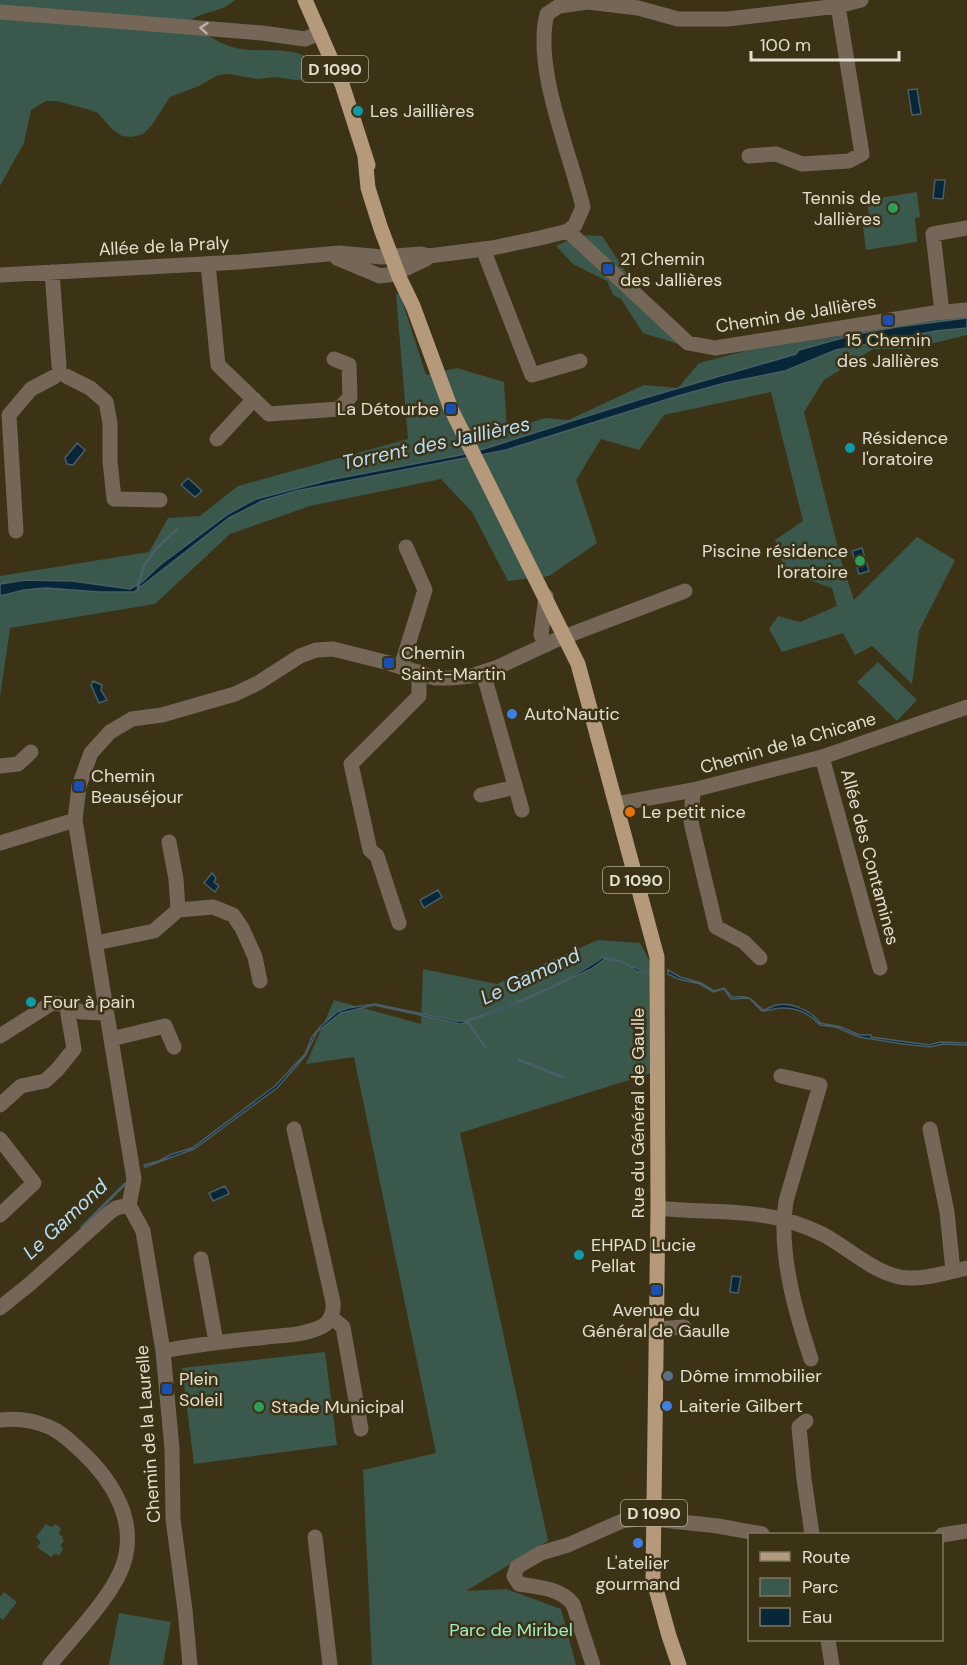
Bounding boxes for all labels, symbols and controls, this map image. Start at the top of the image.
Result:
one-way arrow [199,22,208,35]
scale bar [751,24,900,62]
text: 100 m [760,33,811,57]
road number: D 1090 [302,56,368,82]
place label: Les Jaillières [370,99,474,123]
marker: Les Jaillières [351,104,365,118]
place label: Tennis de Jallières [802,186,881,231]
marker: Tennis de Jallières [886,201,900,215]
street label: Allée de la Praly [98,231,230,261]
place label: 21 Chemin des Jallières [620,247,722,292]
marker: 21 Chemin des Jallières [601,262,615,276]
street label: Chemin de Jallières [714,289,878,339]
marker: 15 Chemin des Jallières [881,313,895,327]
place label: 15 Chemin des Jallières [837,328,939,373]
place label: La Détourbe [337,397,439,421]
marker: La Détourbe [444,402,458,416]
water label: Torrent des Jaillières [340,410,532,476]
place label: Résidence l'oratoire [862,426,948,471]
marker: Résidence l'oratoire [843,441,857,455]
place label: Piscine résidence l'oratoire [702,539,848,584]
marker: Piscine résidence l'oratoire [853,554,867,568]
place label: Chemin Saint-Martin [401,641,506,686]
marker: Chemin Saint-Martin [382,656,396,670]
place label: Auto'Nautic [524,702,620,726]
street label: Chemin de la Chicane [697,706,879,780]
marker: Auto'Nautic [505,707,519,721]
place label: Chemin Beauséjour [91,764,184,809]
street label: Allée des Contamines [835,766,905,948]
marker: Chemin Beauséjour [72,779,86,793]
place label: Le petit nice [642,800,746,824]
marker: Le petit nice [623,805,637,819]
road number: D 1090 [603,867,669,893]
water label: Le Gamond [476,941,584,1010]
place label: Four à pain [43,990,135,1014]
marker: Four à pain [24,995,38,1009]
street label: Rue du Général de Gaulle [626,1008,650,1218]
water label: Le Gamond [17,1173,113,1265]
place label: EHPAD Lucie Pellat [591,1233,696,1278]
marker: EHPAD Lucie Pellat [572,1248,586,1262]
marker: Avenue du Général de Gaulle [649,1283,663,1297]
place label: Avenue du Général de Gaulle [582,1298,730,1343]
street label: Chemin de la Laurelle [130,1344,166,1524]
place label: Dôme immobilier [680,1364,822,1388]
place label: Plein Soleil [179,1367,223,1412]
marker: Dôme immobilier [661,1369,675,1383]
marker: Plein Soleil [160,1382,174,1396]
place label: Laiterie Gilbert [679,1394,803,1418]
place label: Stade Municipal [271,1395,404,1419]
marker: Laiterie Gilbert [660,1399,674,1413]
marker: Stade Municipal [252,1400,266,1414]
road number: D 1090 [621,1500,687,1526]
legend [748,1533,943,1641]
marker: L'atelier gourmand [631,1536,645,1550]
text: Route [802,1545,850,1569]
place label: L'atelier gourmand [596,1551,680,1596]
text: Parc [802,1575,838,1599]
text: Eau [802,1605,832,1629]
park label: Parc de Miribel [449,1618,573,1642]

